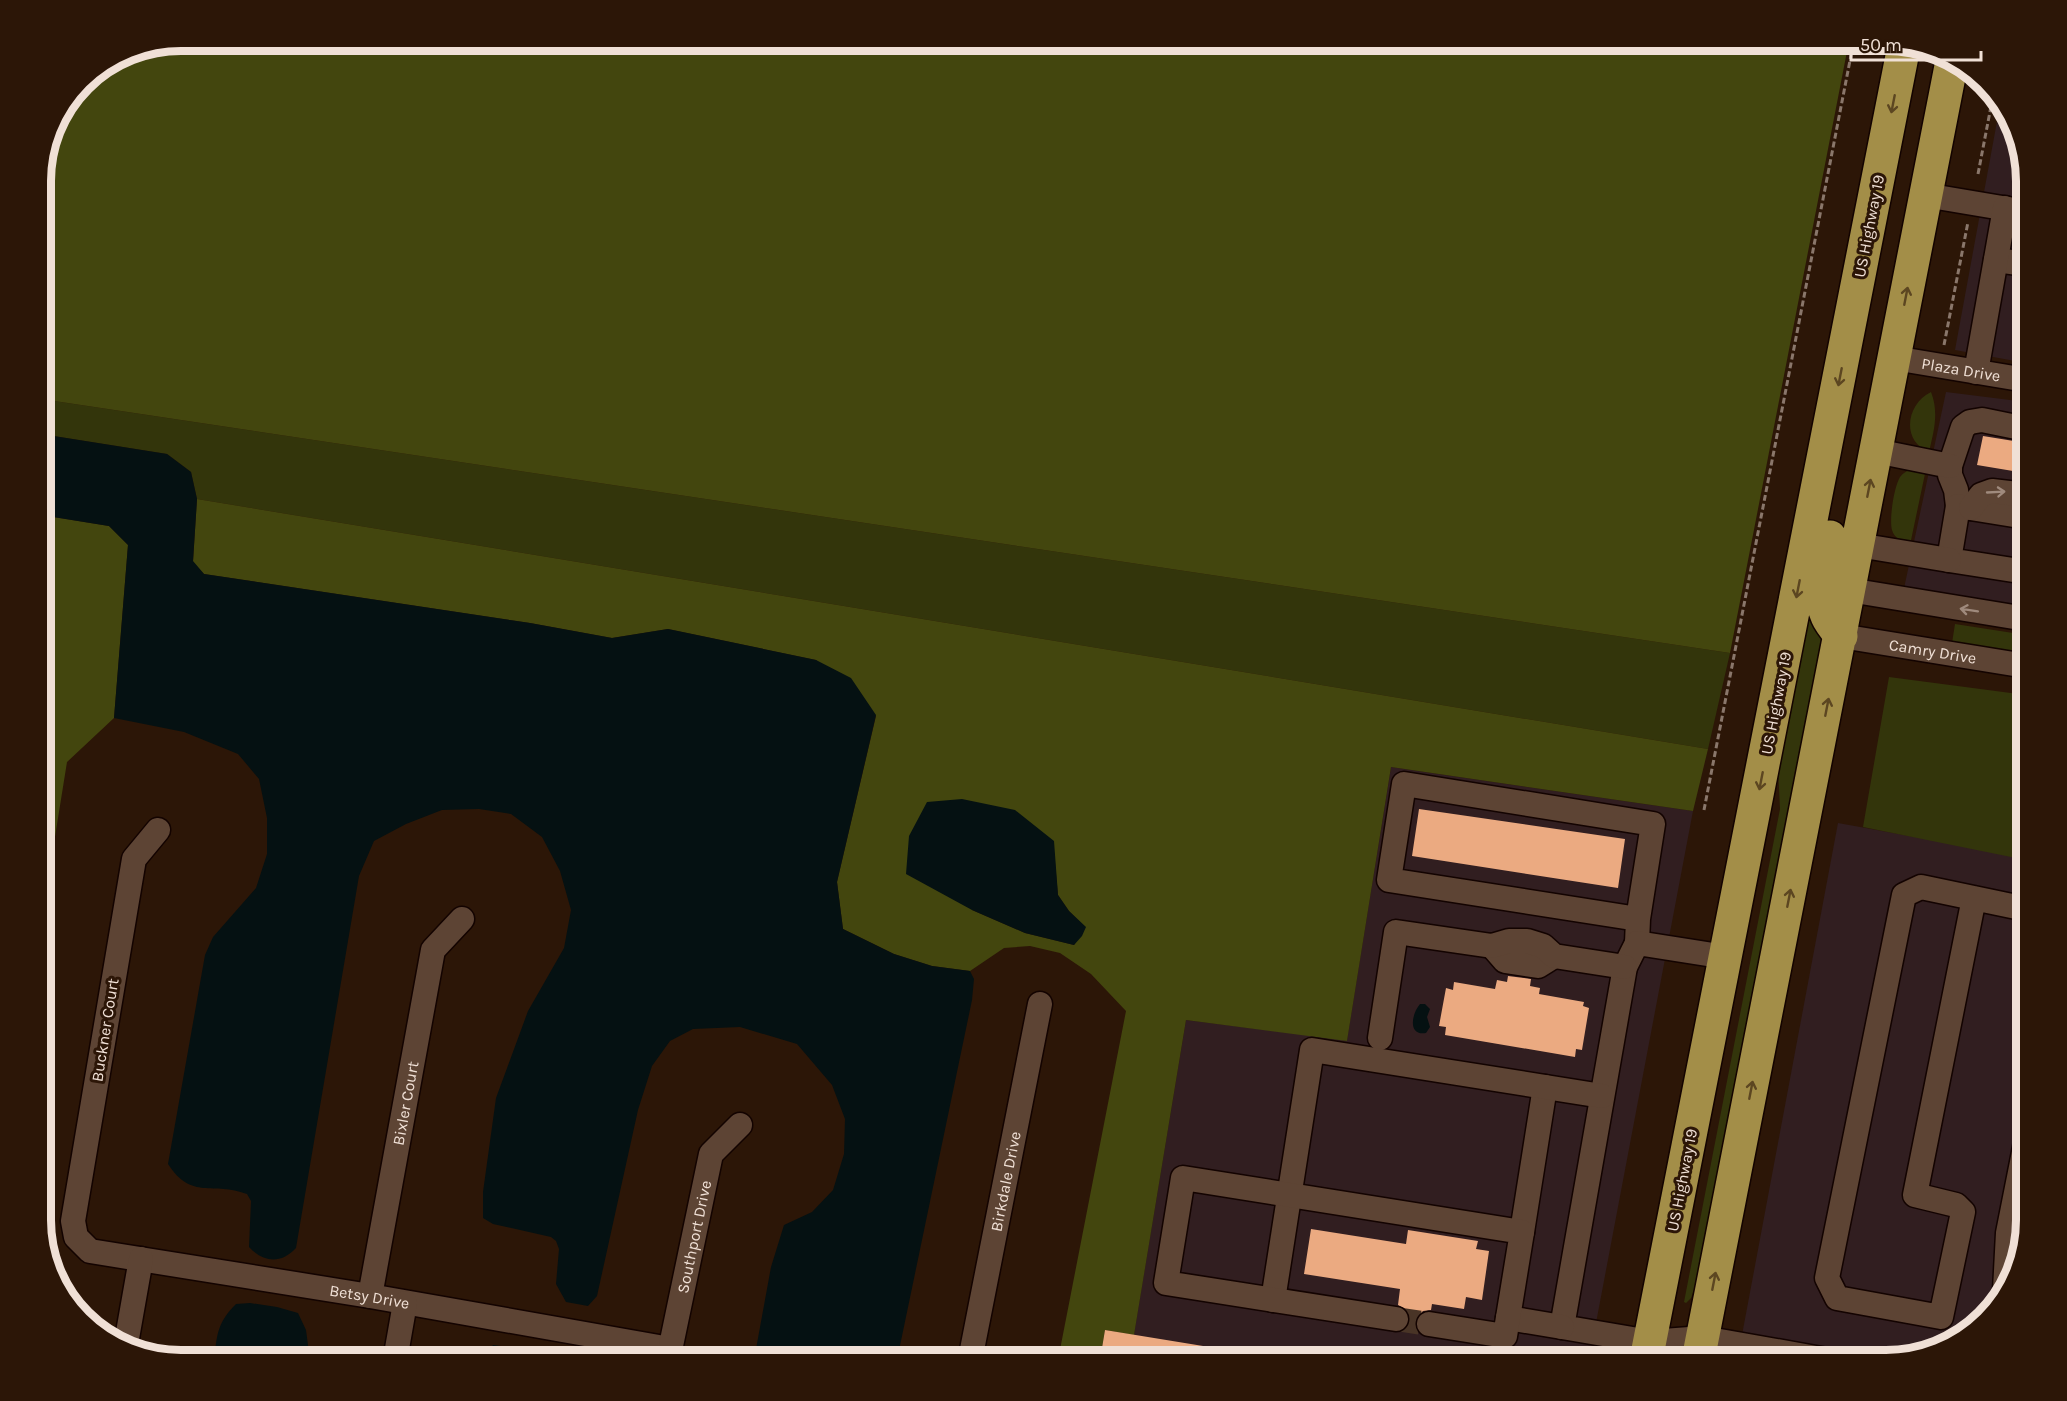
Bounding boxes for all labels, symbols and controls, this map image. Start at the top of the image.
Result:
scale bar [1851,24,1982,62]
text: 50 m [1860,34,1902,56]
one-way arrow [1887,93,1898,113]
street label: US Highway 19 [1850,173,1888,279]
one-way arrow [1901,287,1912,306]
street label: Plaza Drive [1920,353,2002,385]
one-way arrow [1834,367,1845,387]
one-way arrow [1864,478,1875,498]
one-way arrow [1985,487,2005,498]
one-way arrow [1792,579,1803,599]
one-way arrow [1959,604,1979,615]
street label: Camry Drive [1888,634,1978,667]
street label: US Highway 19 [1757,650,1795,756]
one-way arrow [1822,697,1833,717]
one-way arrow [1755,770,1766,790]
one-way arrow [1784,889,1795,908]
street label: Buckner Court [87,977,123,1083]
street label: Bixler Court [388,1059,422,1147]
one-way arrow [1746,1080,1757,1100]
street label: US Highway 19 [1663,1127,1701,1233]
street label: Birkdale Drive [986,1130,1024,1233]
street label: Southport Drive [673,1178,715,1295]
one-way arrow [1709,1272,1720,1291]
street label: Betsy Drive [328,1280,411,1312]

